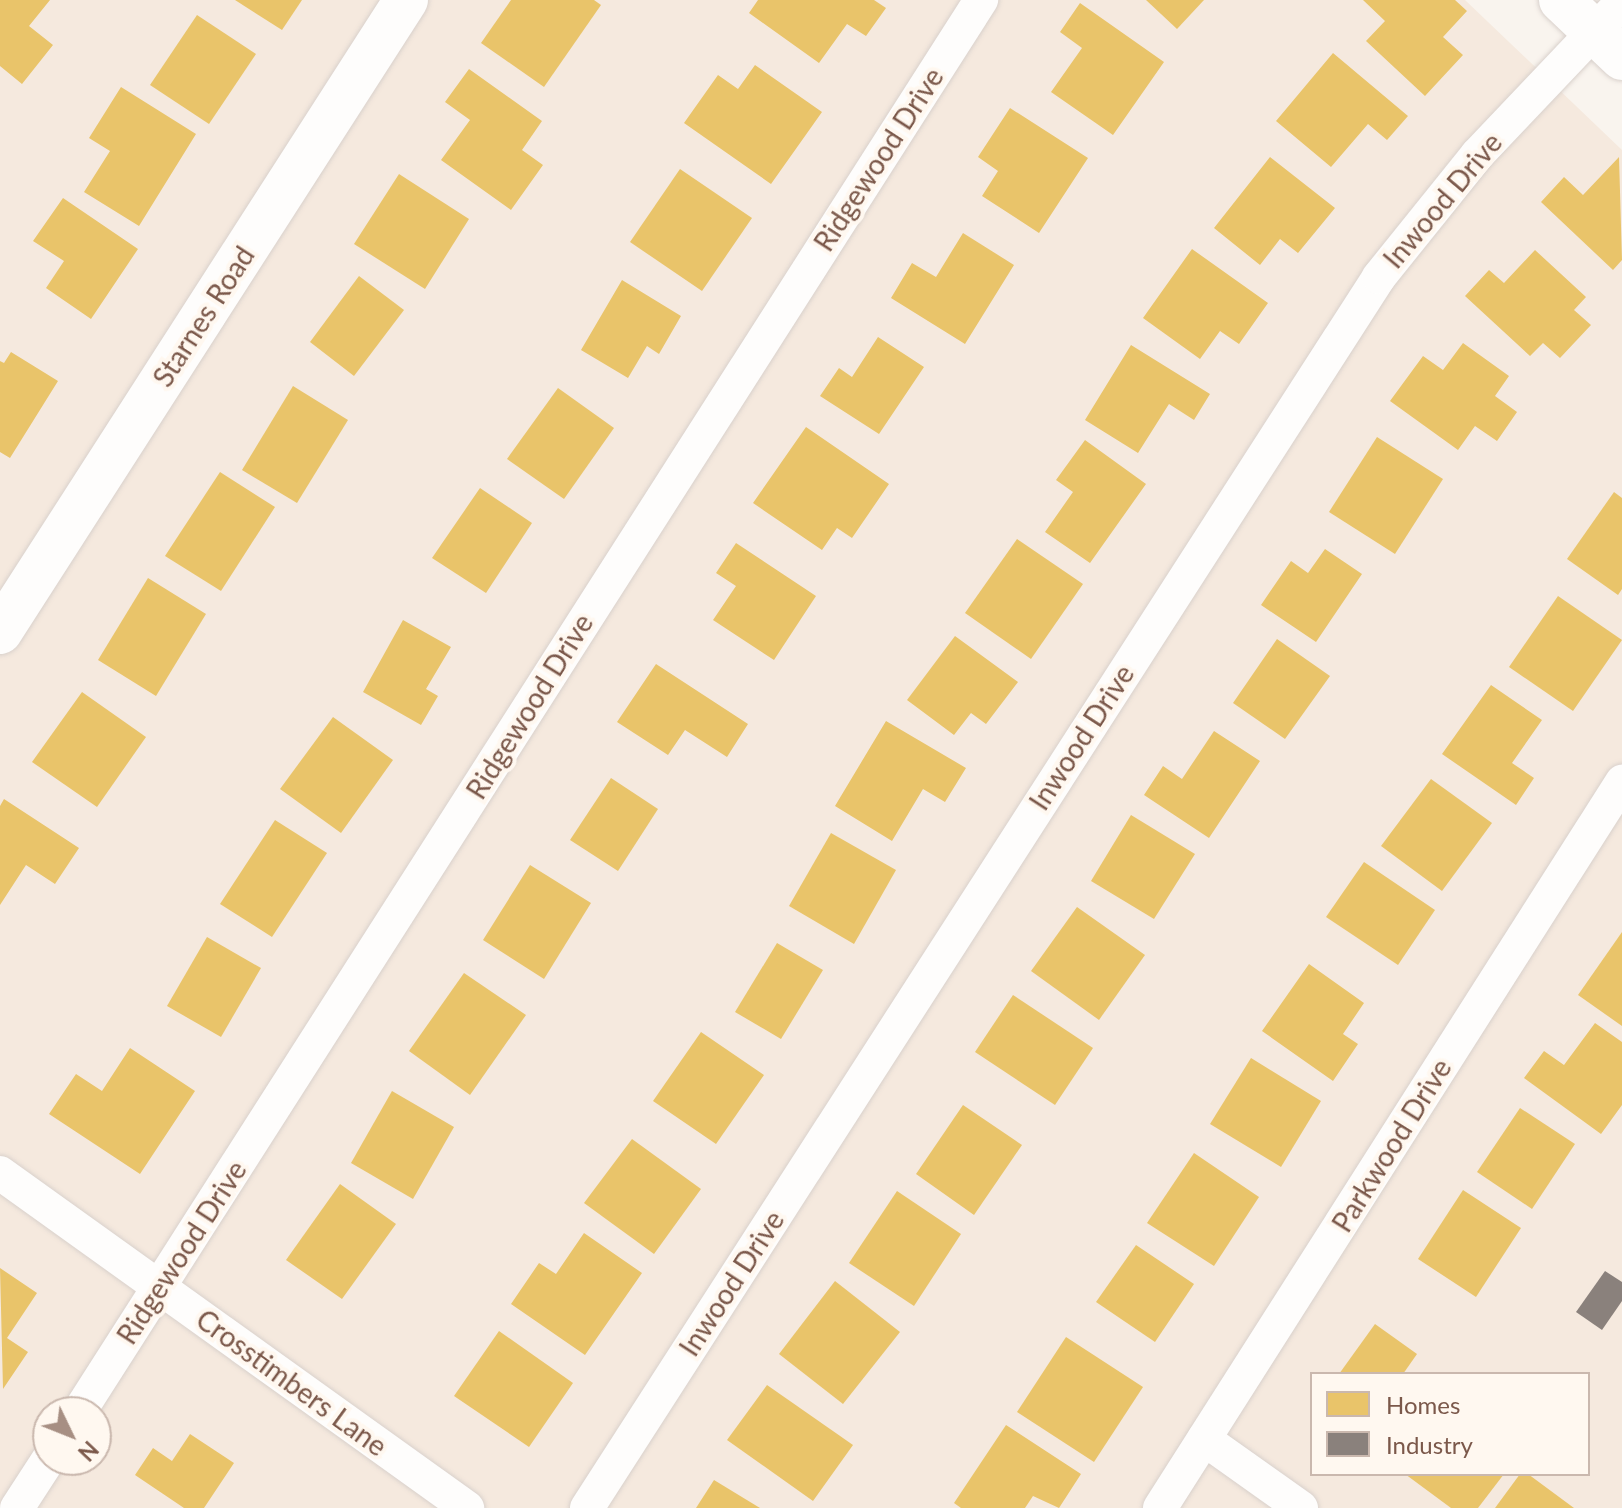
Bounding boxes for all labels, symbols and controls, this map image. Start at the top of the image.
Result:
street label: Ridgewood Drive [806,61,950,257]
street label: Inwood Drive [1376,125,1508,275]
street label: Starnes Road [145,240,261,392]
street label: Ridgewood Drive [459,607,599,805]
street label: Inwood Drive [1022,658,1140,816]
street label: Parkwood Drive [1324,1052,1458,1238]
street label: Ridgewood Drive [109,1154,253,1350]
street label: Inwood Drive [672,1204,790,1362]
street label: Crosstimbers Lane [190,1302,394,1462]
legend [1310,1372,1590,1476]
text: Homes [1386,1390,1460,1419]
north arrow [32,1396,112,1476]
text: Industry [1386,1430,1473,1459]
text: N [73,1436,104,1467]

